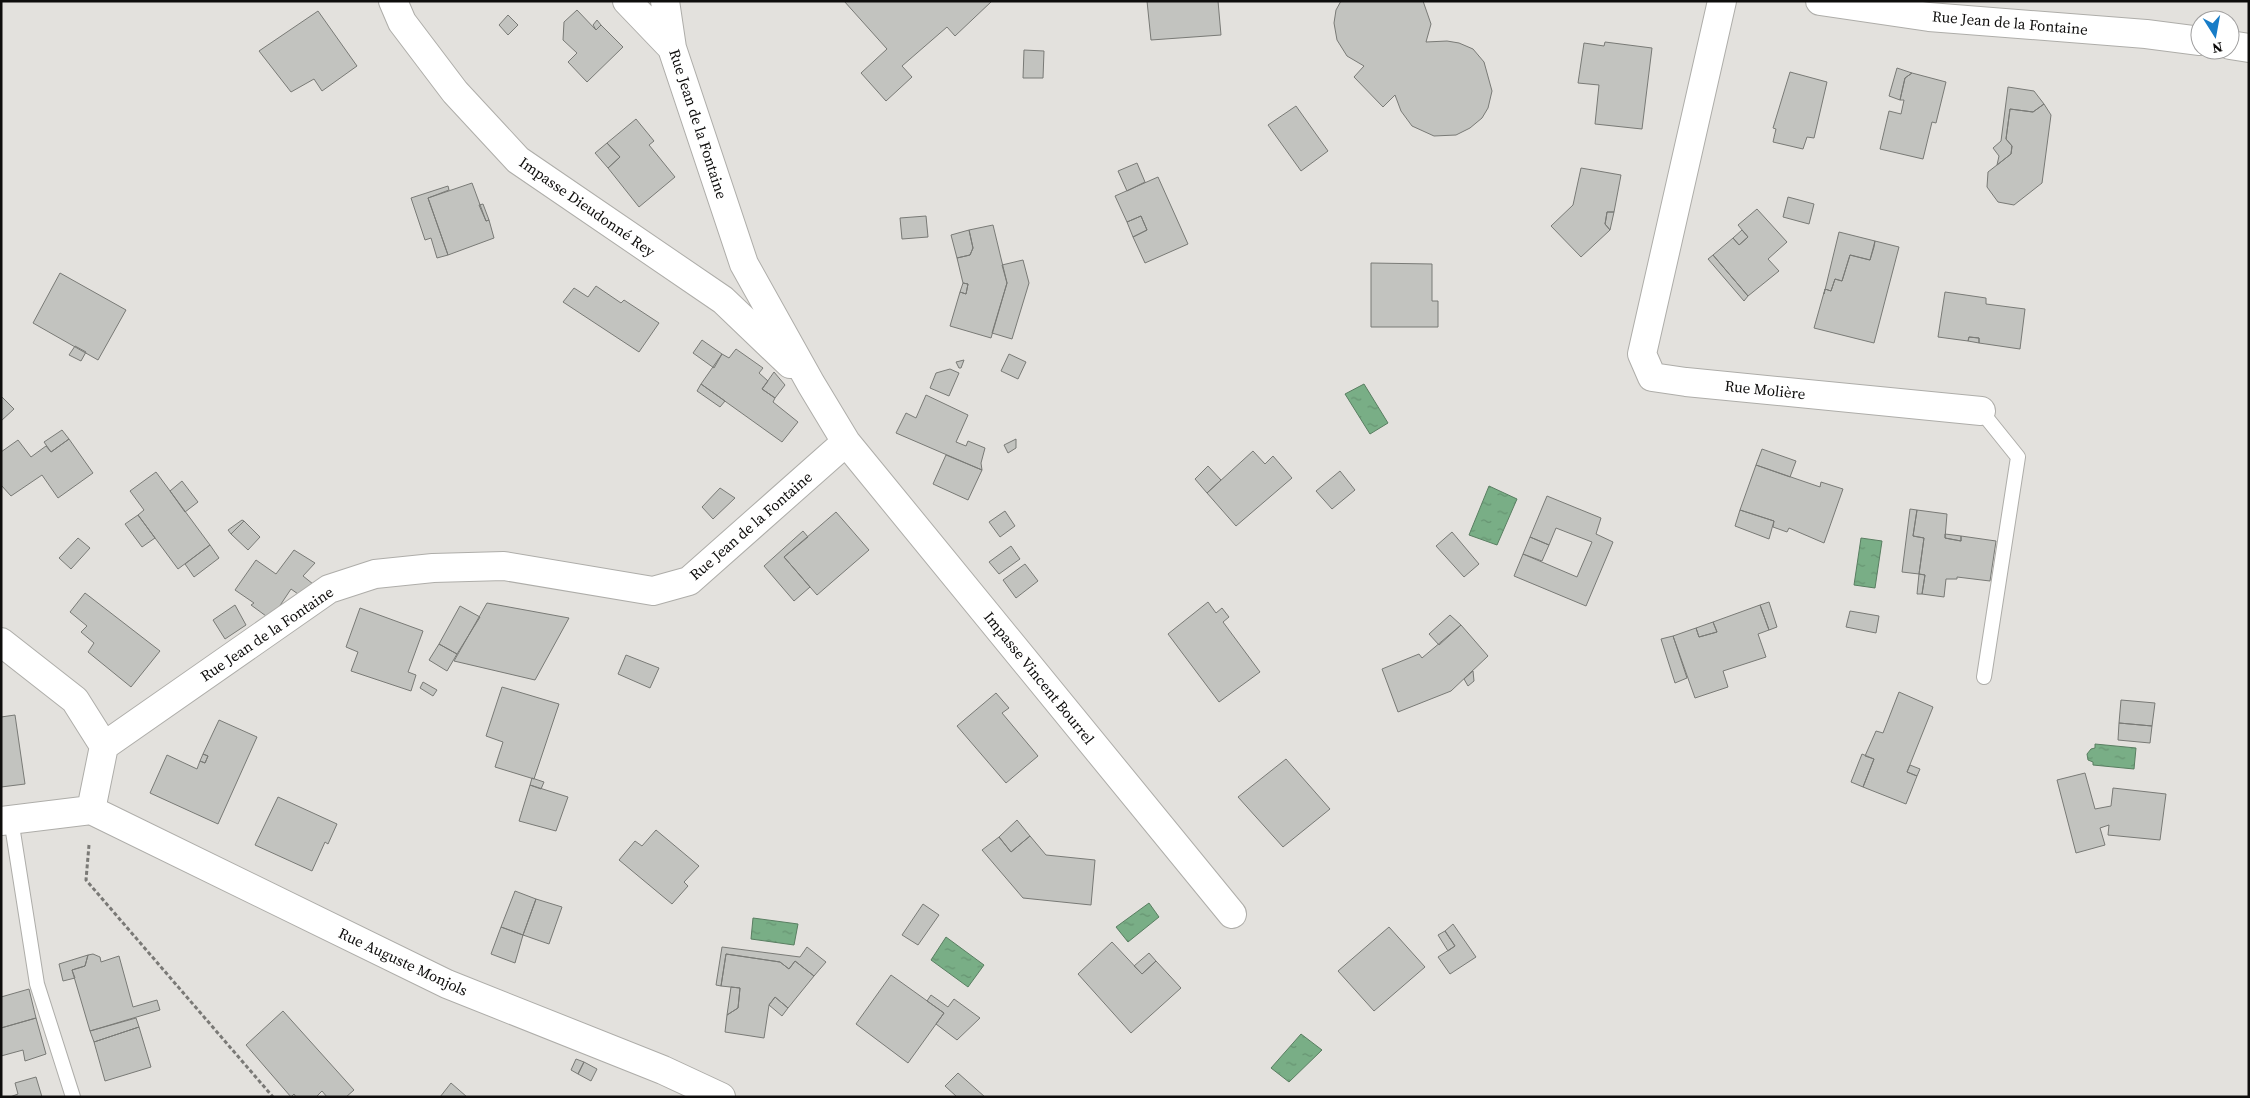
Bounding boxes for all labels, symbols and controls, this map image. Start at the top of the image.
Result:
street label: Rue Jean de la Fontaine [1931,5,2089,40]
north arrow [2190,10,2240,60]
text: N [2211,37,2224,59]
street label: Rue Jean de la Fontaine [664,46,733,202]
street label: Impasse Dieudonné Rey [515,152,660,262]
street label: Rue Molière [1724,375,1807,404]
street label: Rue Jean de la Fontaine [685,466,817,585]
street label: Rue Jean de la Fontaine [196,581,338,686]
street label: Impasse Vincent Bourrel [979,607,1100,749]
street label: Rue Auguste Monjols [335,922,471,1001]

